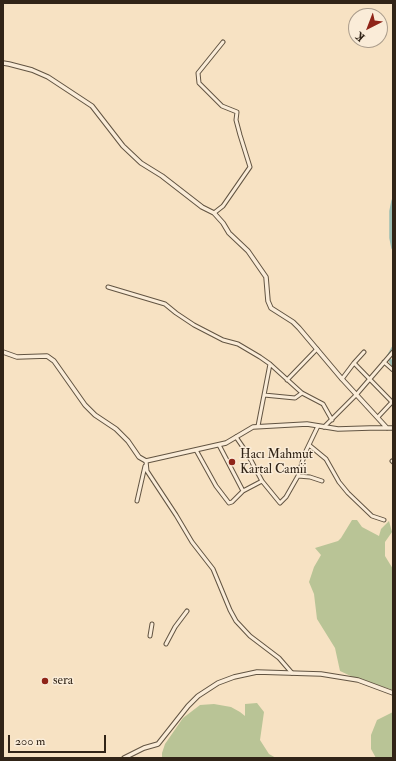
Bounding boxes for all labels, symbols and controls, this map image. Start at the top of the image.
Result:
north arrow [348,8,388,48]
text: K [353,29,368,44]
place label: Hacı Mahmut Kartal Camii [240,447,313,478]
marker: Hacı Mahmut Kartal Camii [227,457,237,467]
place label: sera [53,673,73,689]
marker: sera [40,676,50,686]
scale bar [10,727,108,753]
text: 200 m [15,734,45,749]

